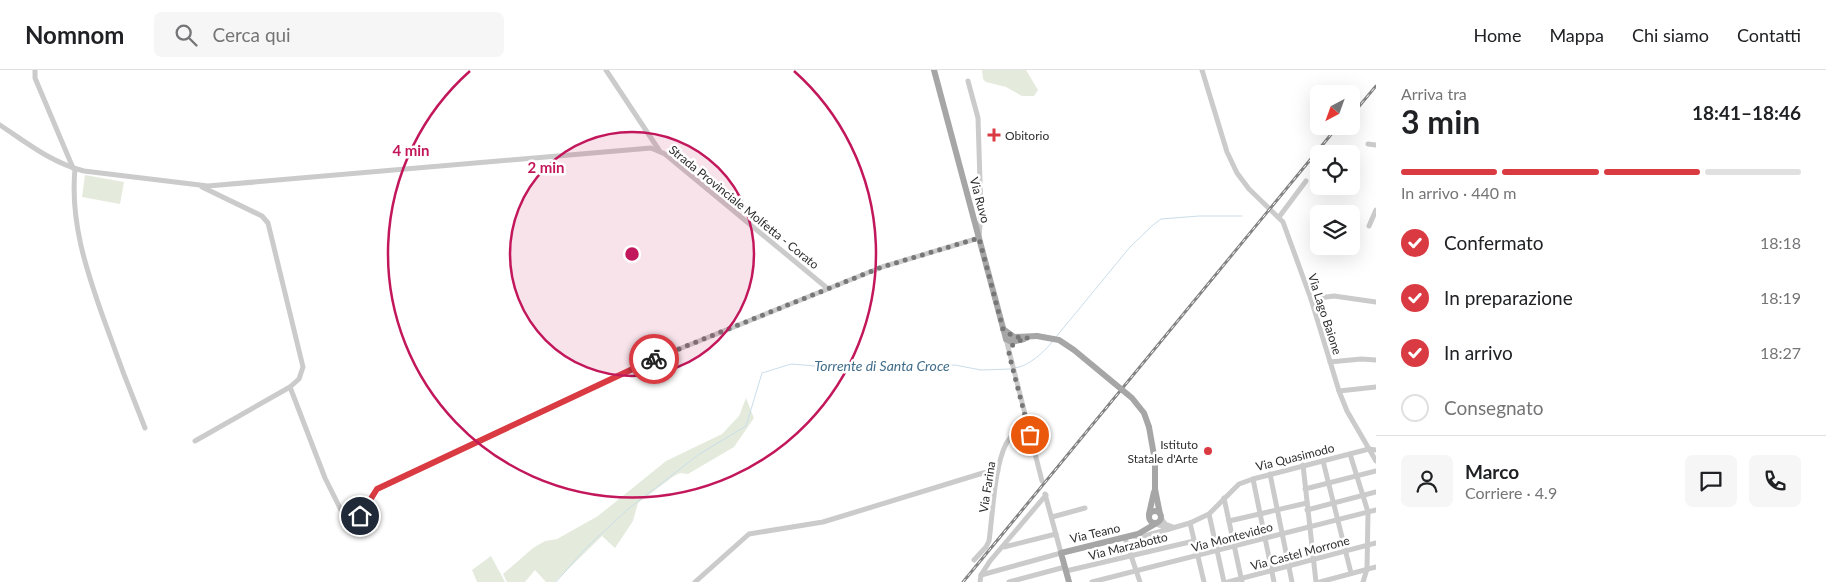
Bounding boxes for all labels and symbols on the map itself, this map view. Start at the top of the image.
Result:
north arrow [1310,85,1360,135]
marker: Obitorio [987,128,1001,142]
place label: Obitorio [1005,128,1049,143]
text: 4 min [392,141,430,159]
street label: Strada Provinciale Molfetta - Corato [666,142,822,272]
text: 2 min [527,158,565,176]
street label: Via Ruvo [967,175,993,225]
centre of rings [623,245,641,263]
street label: Via Lago Baione [1305,271,1345,357]
courier [629,334,679,384]
water label: Torrente di Santa Croce [814,357,950,374]
pin [1009,414,1051,456]
place label: Istituto Statale d'Arte [1127,437,1198,466]
street label: Via Quasimodo [1254,440,1336,474]
marker: Istituto Statale d'Arte [1202,445,1214,457]
street label: Via Farina [976,460,998,514]
pin [339,495,381,537]
street label: Via Montevideo [1190,519,1275,555]
street label: Via Teano [1068,520,1122,546]
street label: Via Marzabotto [1087,529,1169,563]
street label: Via Castel Morrone [1249,533,1351,573]

